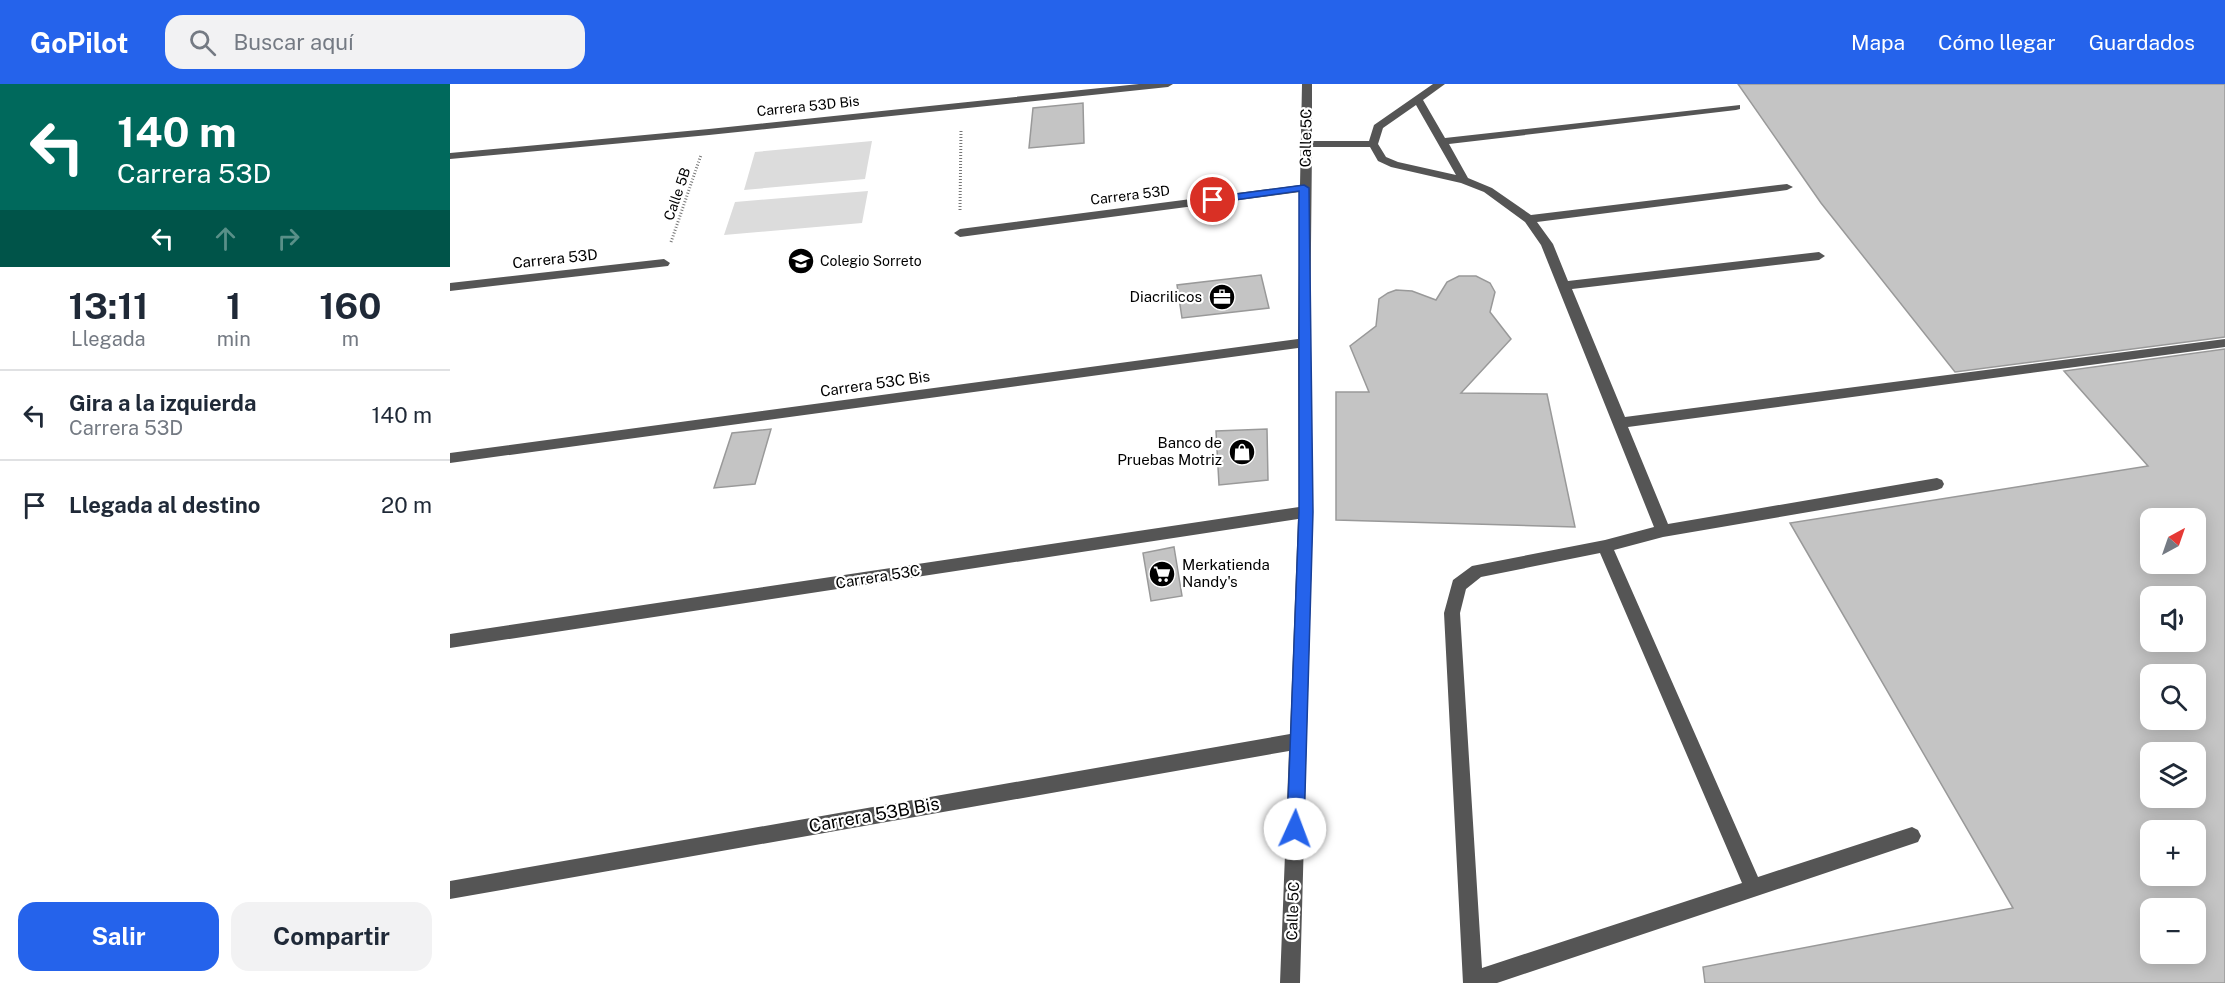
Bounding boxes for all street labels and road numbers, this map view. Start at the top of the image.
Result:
street label: Carrera 53D Bis [756,93,860,119]
street label: Calle 5C [1296,108,1315,168]
street label: Calle 5B [661,165,693,223]
street label: Carrera 53D [1089,182,1171,208]
street label: Carrera 53D [511,246,598,271]
street label: Carrera 53C Bis [819,367,931,400]
street label: Carrera 53C [834,561,921,592]
street label: Carrera 53B Bis [807,793,941,836]
street label: Calle 5C [1283,881,1302,941]

